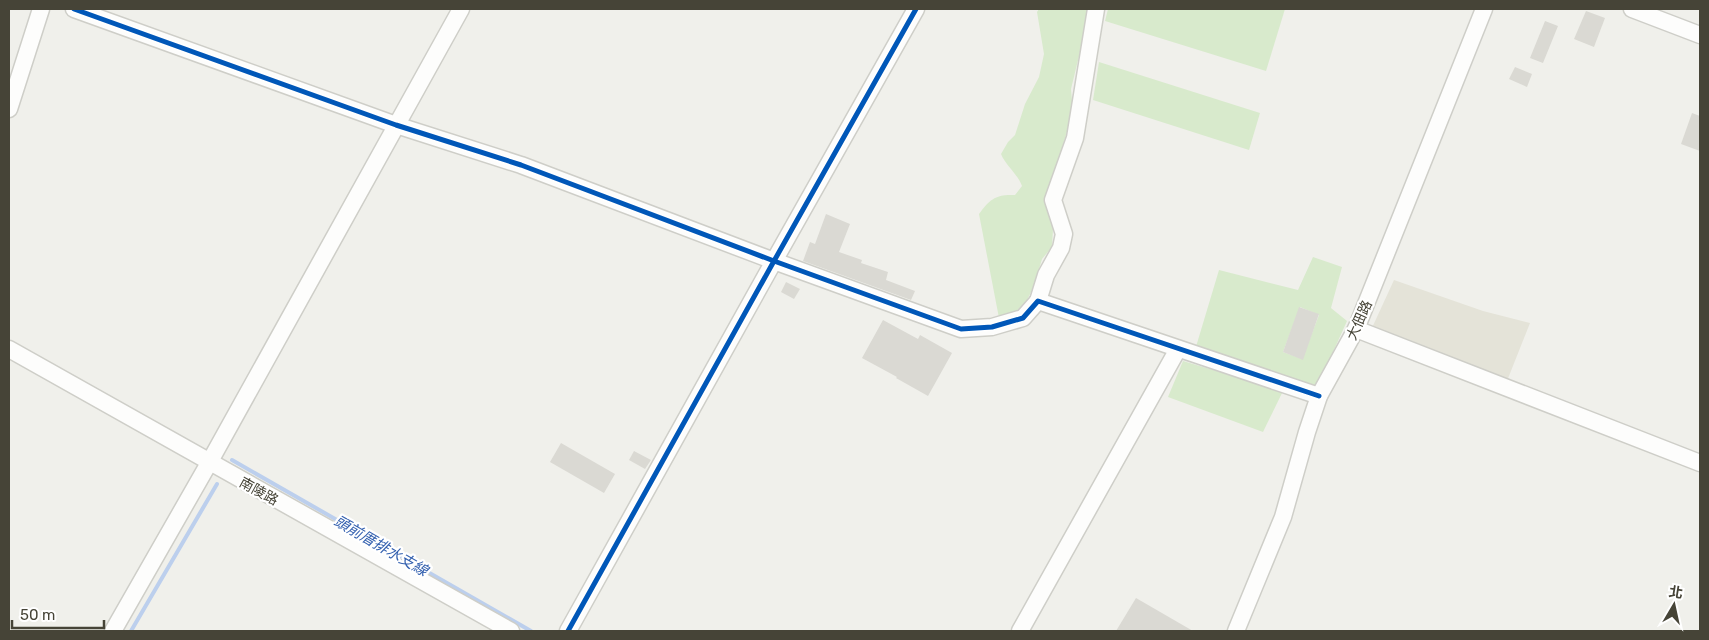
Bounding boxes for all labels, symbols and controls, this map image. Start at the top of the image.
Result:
street label: 大佃路 [1343,298,1376,343]
street label: 南陵路 [236,474,281,509]
water label: 頭前厝排水支線 [331,512,433,581]
north arrow [1649,580,1699,630]
text: 北 [1668,583,1684,602]
scale bar [12,598,105,630]
text: 50 m [20,606,55,624]

